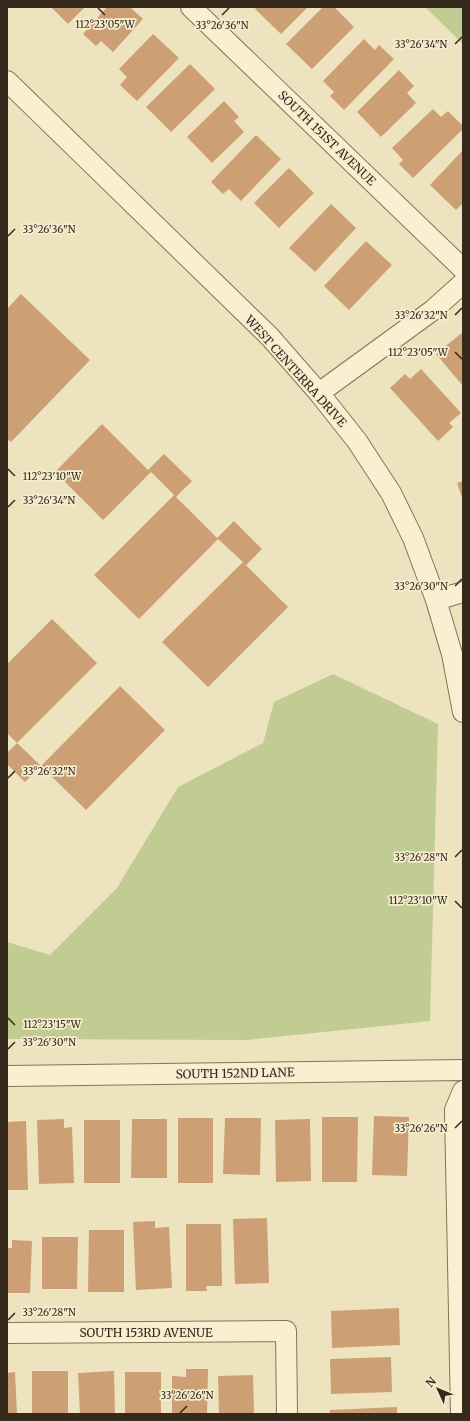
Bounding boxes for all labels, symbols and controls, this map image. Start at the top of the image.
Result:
text: 112°23'05"W [75,18,136,31]
text: 33°26'36"N [196,19,249,32]
text: 33°26'34"N [395,38,448,51]
street label: SOUTH 151ST AVENUE [275,87,379,189]
text: 33°26'36"N [23,223,76,236]
text: 33°26'32"N [395,309,448,322]
street label: WEST CENTERRA DRIVE [241,311,350,430]
text: 112°23'05"W [388,346,449,359]
text: 112°23'10"W [23,470,82,483]
text: 33°26'34"N [23,494,76,507]
text: 33°26'30"N [394,580,448,593]
text: 33°26'32"N [23,765,76,778]
text: 33°26'28"N [394,851,448,864]
text: 112°23'10"W [389,894,448,907]
text: 112°23'15"W [23,1018,82,1031]
text: 33°26'30"N [22,1036,76,1049]
street label: SOUTH 152ND LANE [175,1064,295,1082]
text: 33°26'26"N [394,1122,448,1135]
text: 33°26'28"N [22,1306,76,1319]
street label: SOUTH 153RD AVENUE [79,1325,213,1340]
north arrow [418,1369,458,1409]
text: N [423,1374,439,1390]
text: 33°26'26"N [160,1389,214,1402]

